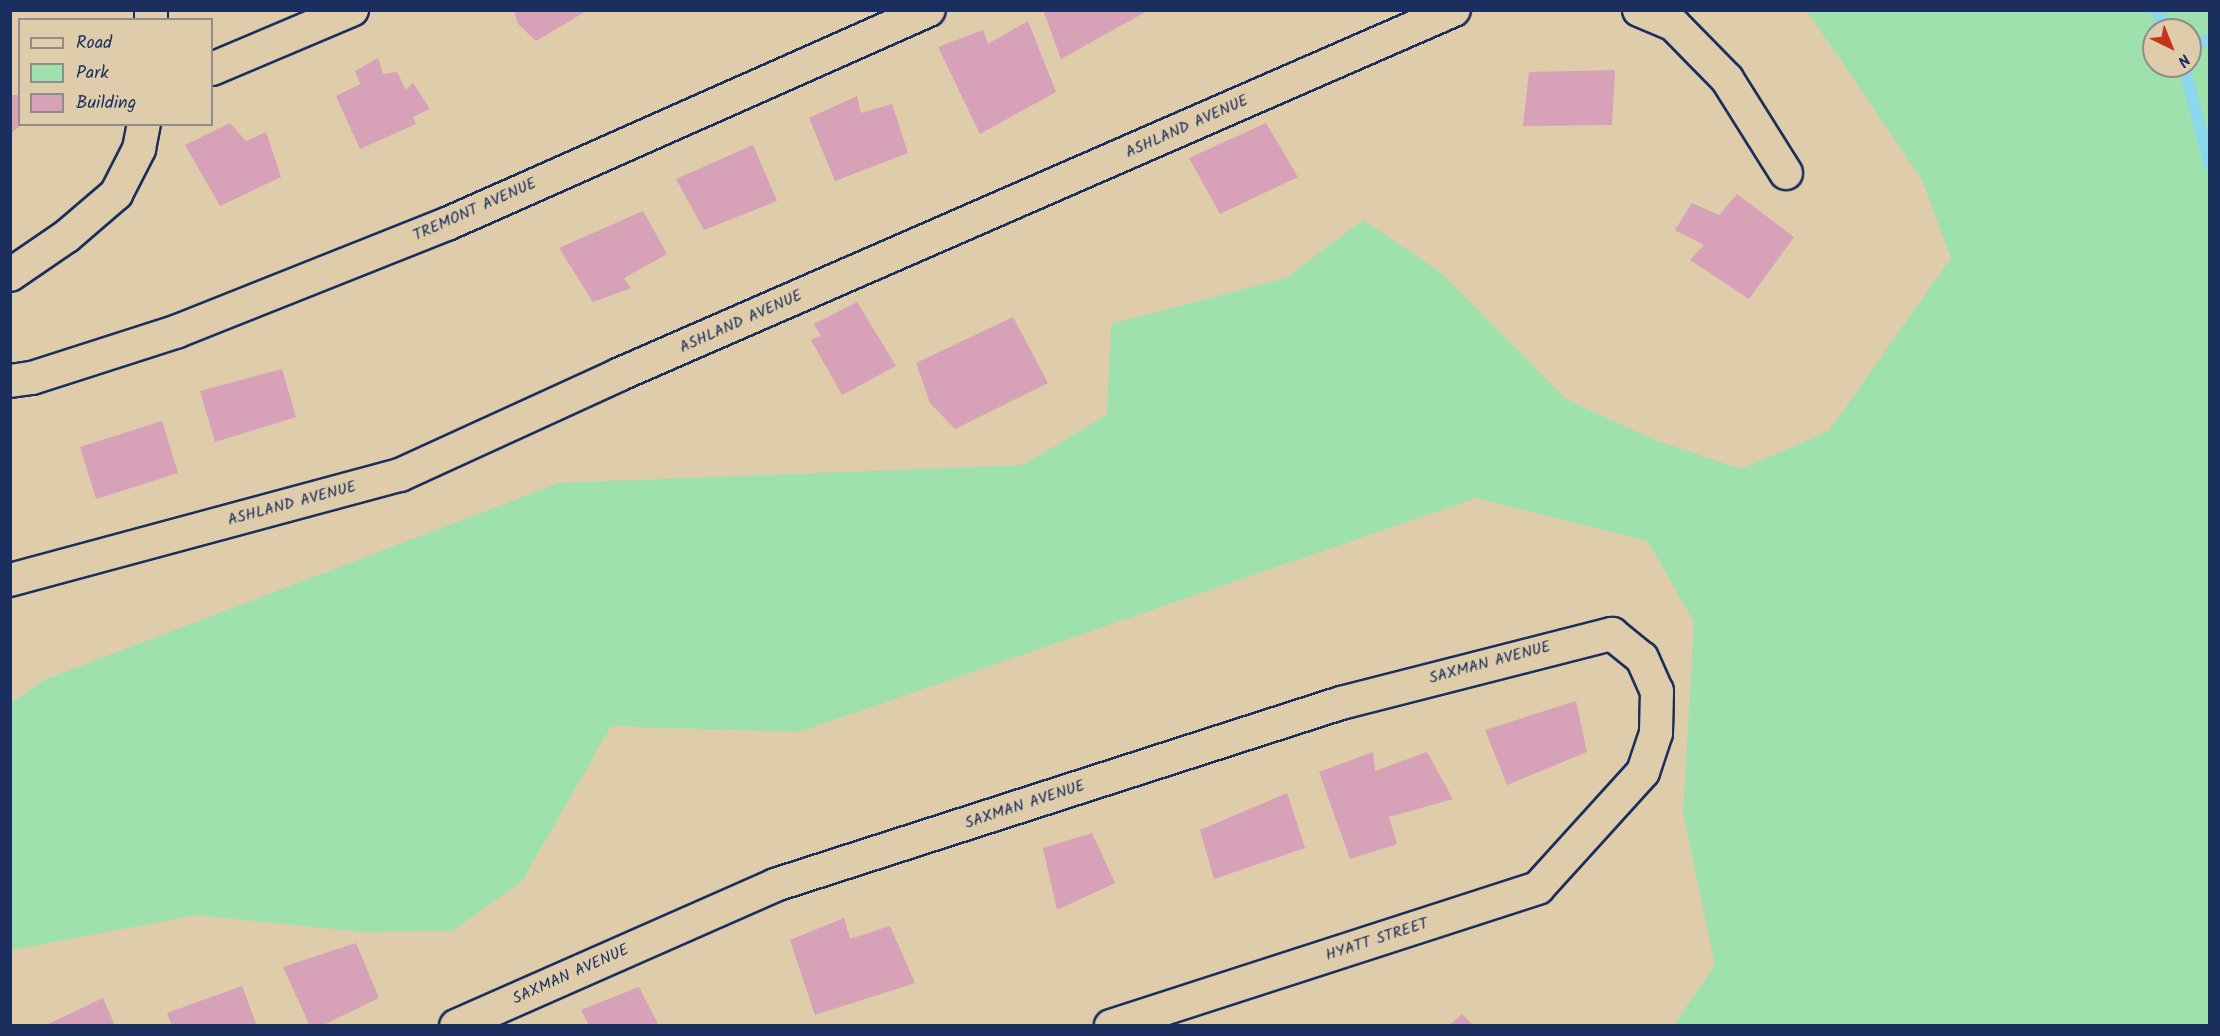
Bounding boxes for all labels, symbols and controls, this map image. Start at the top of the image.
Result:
legend [18,18,213,126]
north arrow [2142,18,2202,78]
text: Road [76,29,112,58]
text: N [2171,47,2195,73]
text: Park [76,59,109,88]
text: Building [76,89,136,118]
street label: ASHLAND AVENUE [1123,91,1251,163]
street label: TREMONT AVENUE [410,174,540,246]
street label: ASHLAND AVENUE [677,286,805,358]
street label: ASHLAND AVENUE [226,478,358,530]
street label: SAXMAN AVENUE [1427,638,1553,688]
street label: SAXMAN AVENUE [963,777,1087,833]
street label: HYATT STREET [1323,914,1431,966]
street label: SAXMAN AVENUE [510,941,632,1009]

